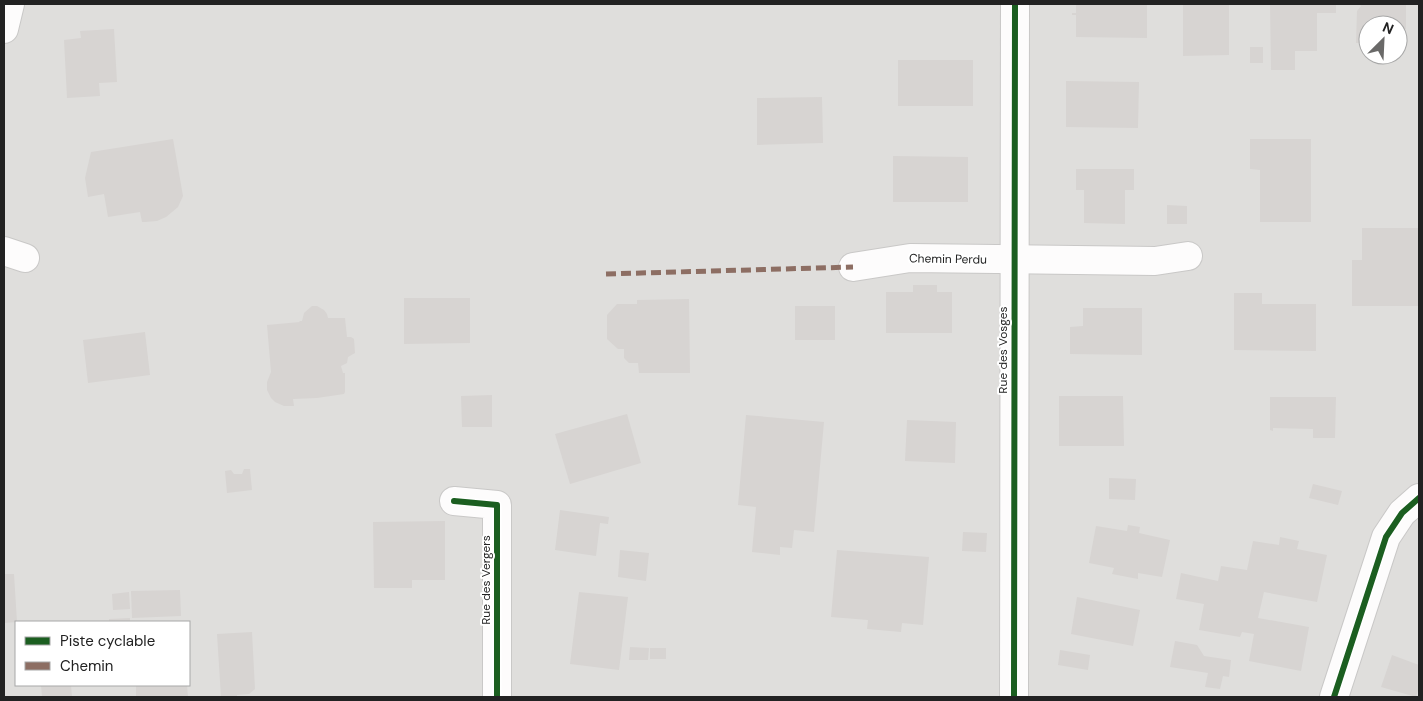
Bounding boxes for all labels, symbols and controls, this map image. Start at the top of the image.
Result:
north arrow [1358,15,1408,65]
text: N [1380,18,1397,38]
street label: Chemin Perdu [909,250,987,268]
street label: Rue des Vosges [995,306,1011,394]
street label: Rue des Vergers [478,535,494,625]
legend [15,621,190,686]
text: Piste cyclable [60,631,155,651]
text: Chemin [60,656,113,676]

